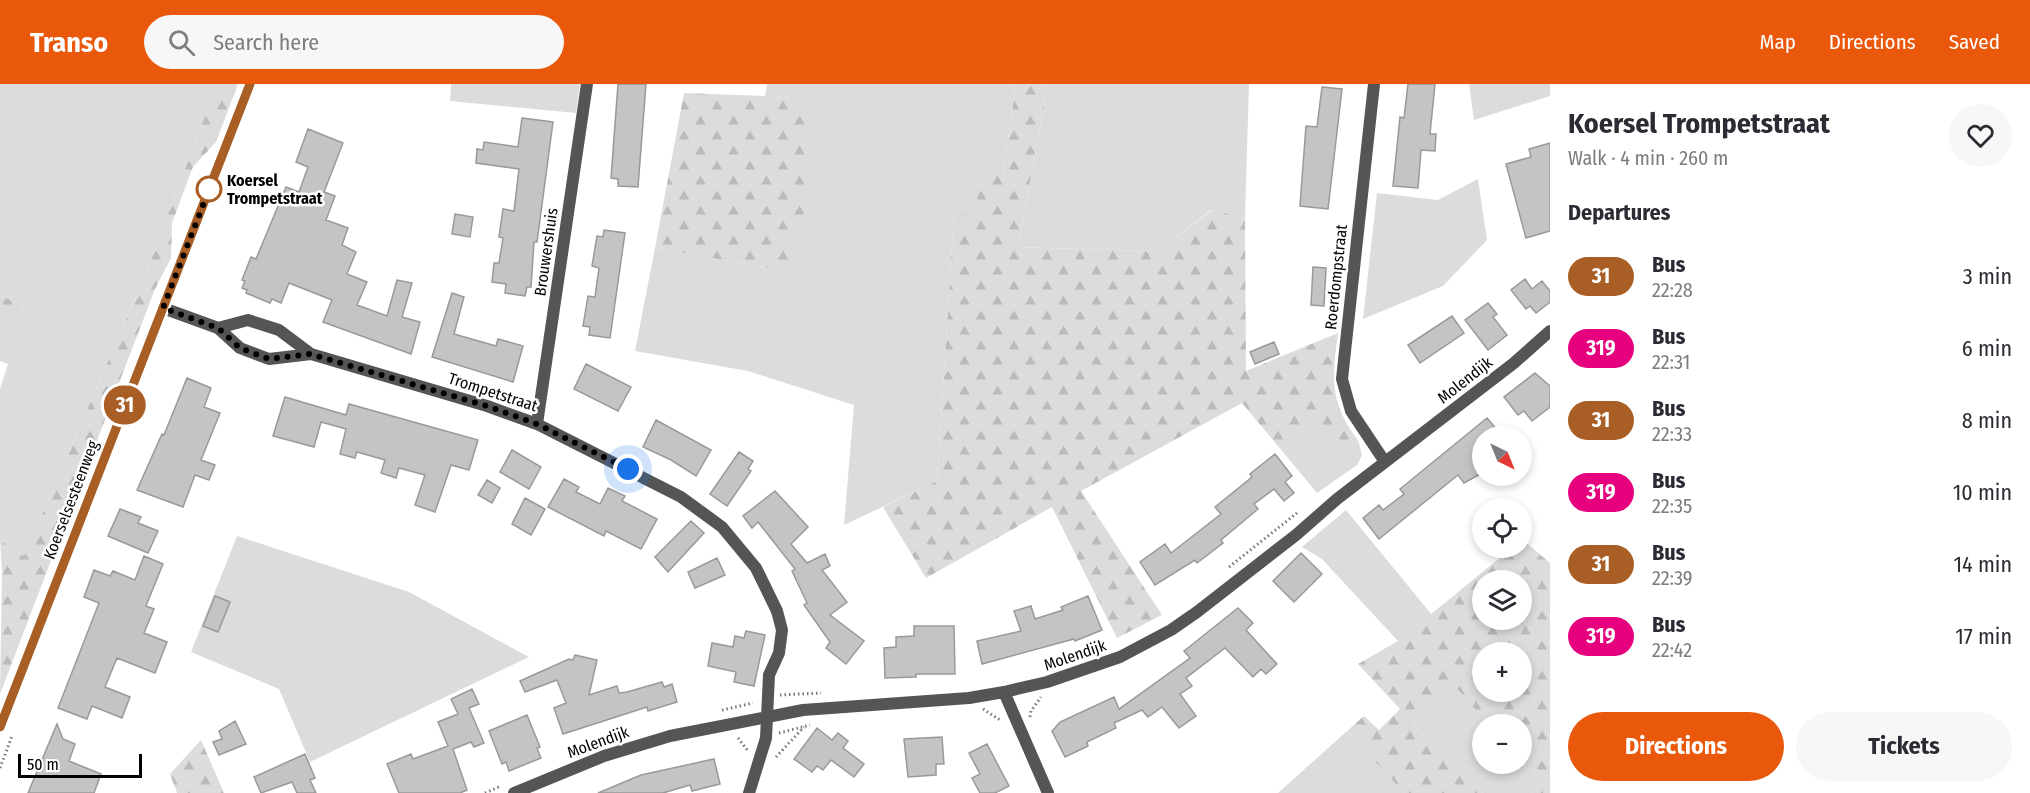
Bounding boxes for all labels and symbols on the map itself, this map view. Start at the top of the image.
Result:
place label: Koersel Trompetstraat [227,171,323,208]
marker: Koersel Trompetstraat [196,176,222,202]
street label: Brouwershuis [530,206,562,297]
street label: Roerdompstraat [1321,223,1351,331]
street label: Molendijk [1434,352,1497,407]
street label: Trompetstraat [446,369,541,416]
line badge: 31 [98,386,152,424]
north arrow [1472,426,1532,486]
street label: Koerselsesteenweg [40,438,103,562]
your location [613,454,643,484]
street label: Molendijk [1041,635,1109,674]
street label: Molendijk [565,722,632,762]
scale bar [18,751,142,778]

